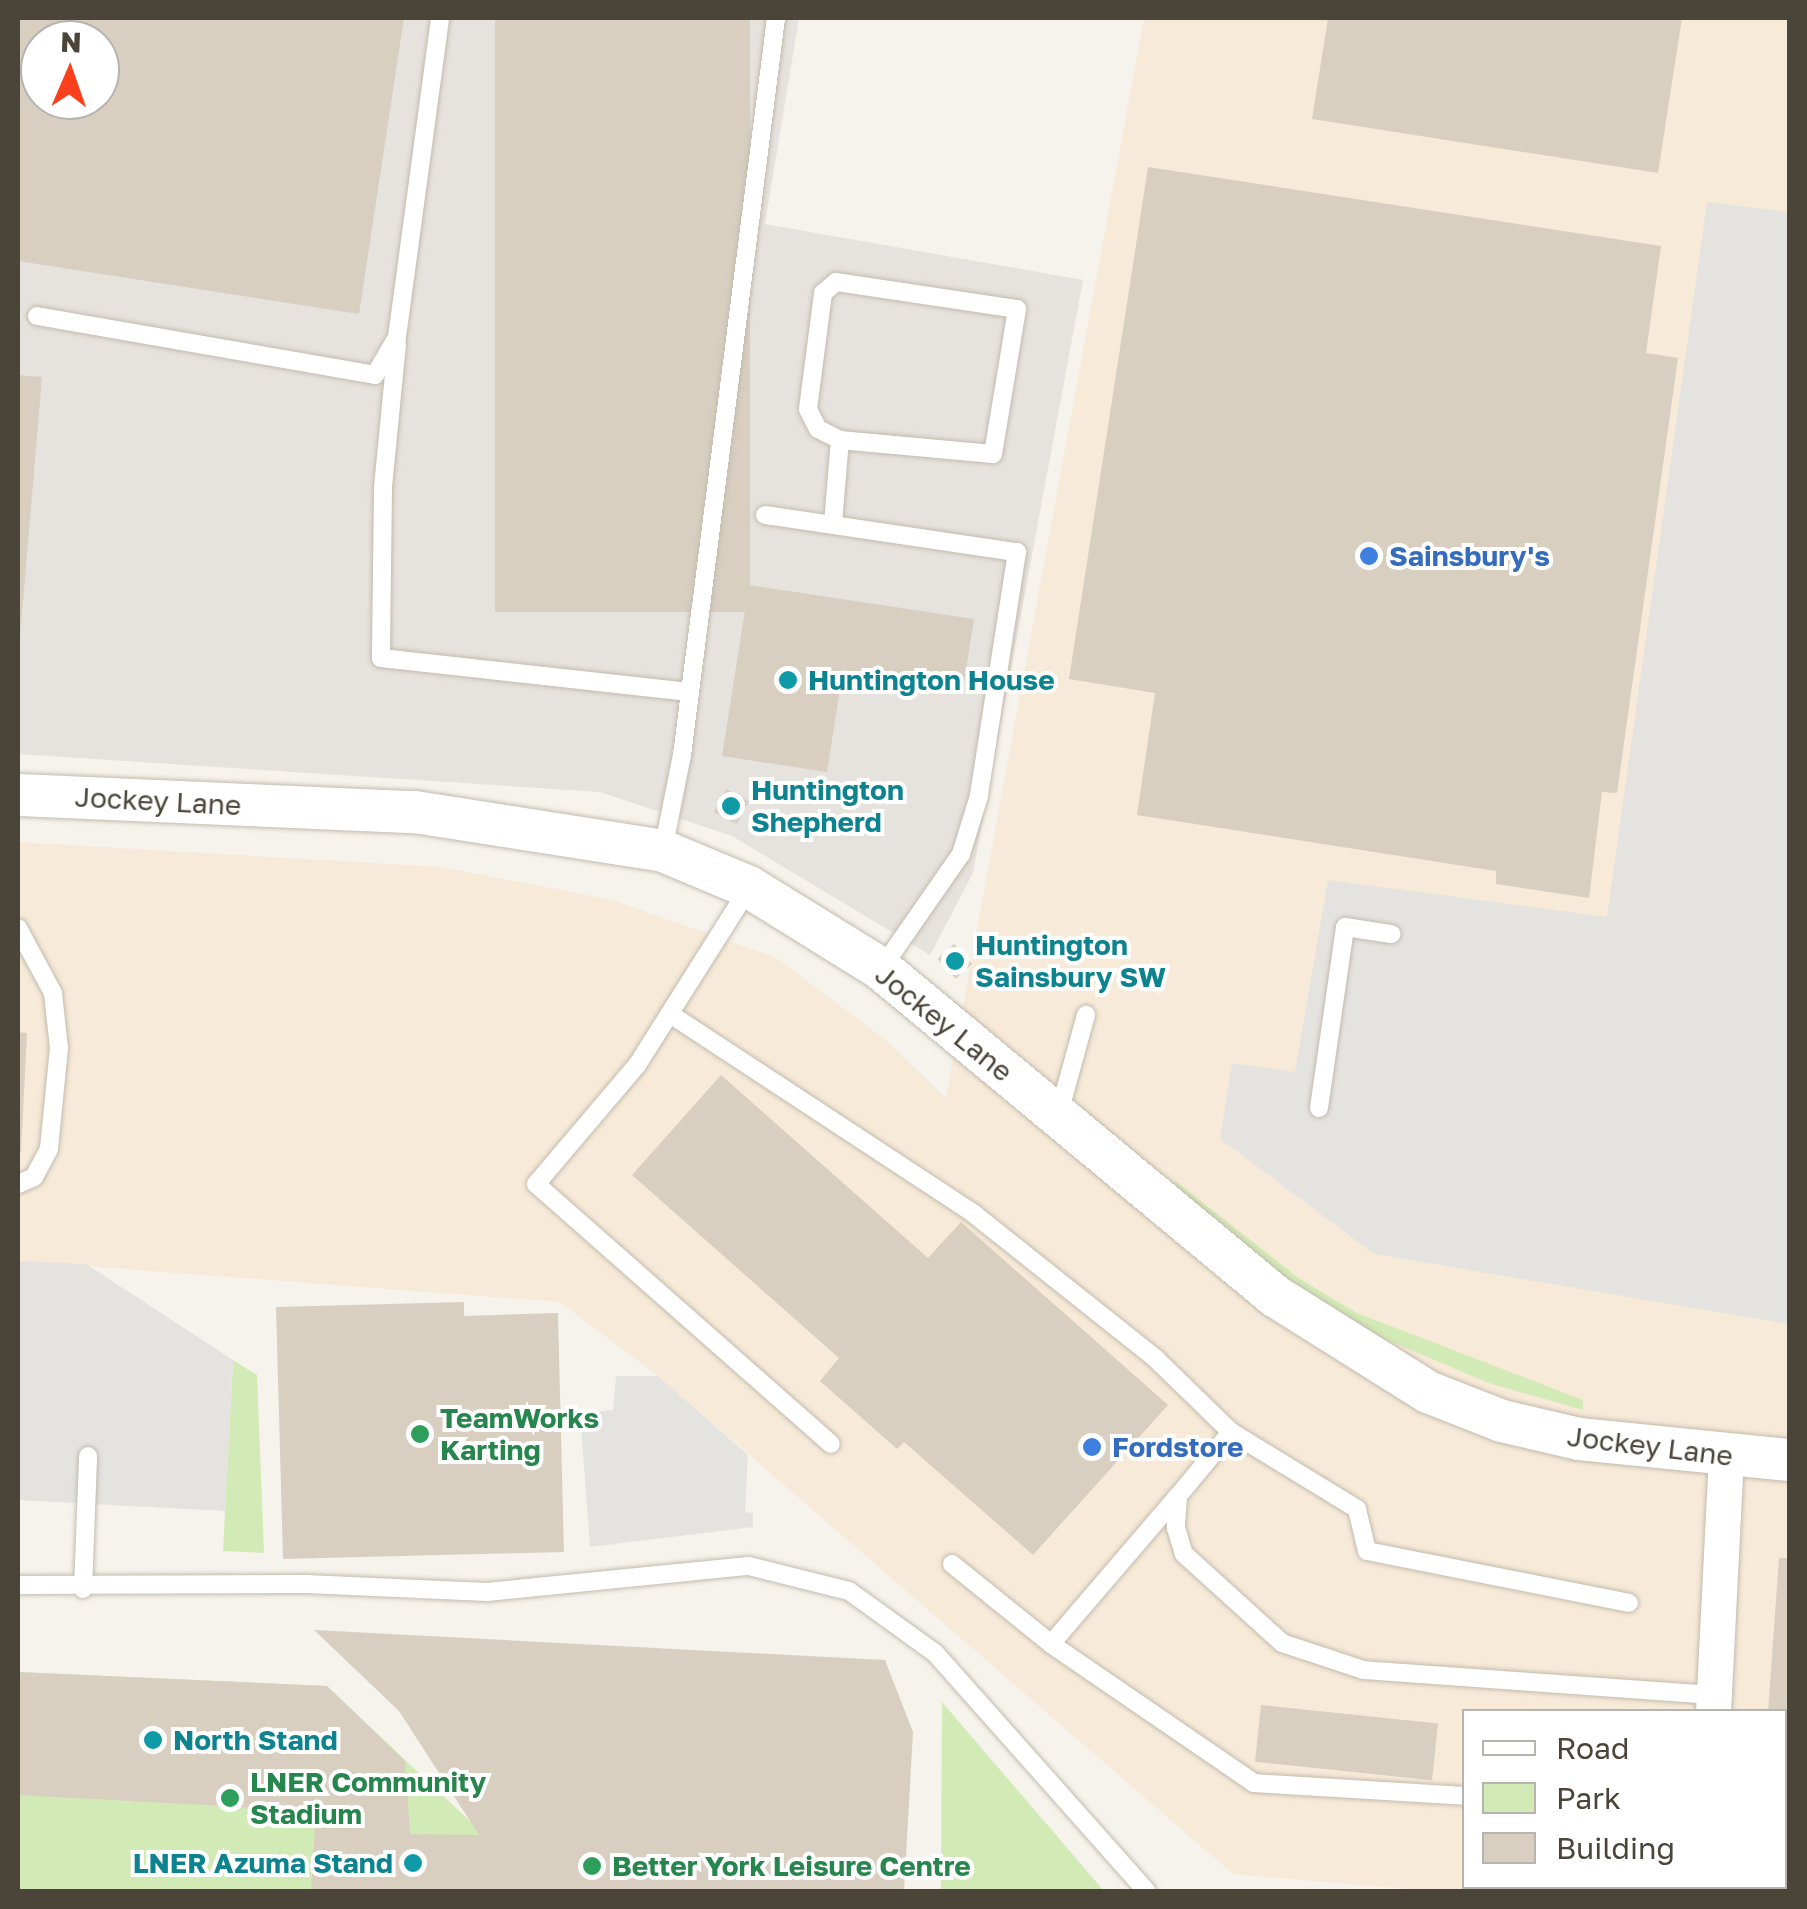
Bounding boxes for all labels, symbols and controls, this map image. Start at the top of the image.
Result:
north arrow [20,20,120,120]
text: N [60,25,82,58]
place label: Sainsbury's [1389,539,1550,573]
marker: Sainsbury's [1358,545,1380,567]
place label: Huntington House [808,663,1055,697]
marker: Huntington House [777,669,799,691]
place label: Huntington Shepherd [751,773,904,839]
street label: Jockey Lane [74,780,242,822]
marker: Huntington Shepherd [720,795,742,817]
place label: Huntington Sainsbury SW [975,928,1166,994]
marker: Huntington Sainsbury SW [944,950,966,972]
street label: Jockey Lane [869,957,1019,1089]
place label: TeamWorks Karting [440,1401,599,1467]
street label: Jockey Lane [1565,1419,1735,1473]
marker: TeamWorks Karting [409,1423,431,1445]
place label: Fordstore [1112,1430,1243,1464]
marker: Fordstore [1081,1436,1103,1458]
legend [1462,1709,1787,1889]
place label: North Stand [173,1723,338,1757]
marker: North Stand [142,1729,164,1751]
text: Road [1556,1730,1630,1766]
place label: LNER Community Stadium [250,1765,486,1831]
text: Park [1556,1780,1621,1816]
marker: LNER Community Stadium [219,1787,241,1809]
text: Building [1556,1830,1675,1866]
place label: LNER Azuma Stand [133,1846,393,1880]
place label: Better York Leisure Centre [612,1849,971,1883]
marker: LNER Azuma Stand [402,1852,424,1874]
marker: Better York Leisure Centre [581,1855,603,1877]

